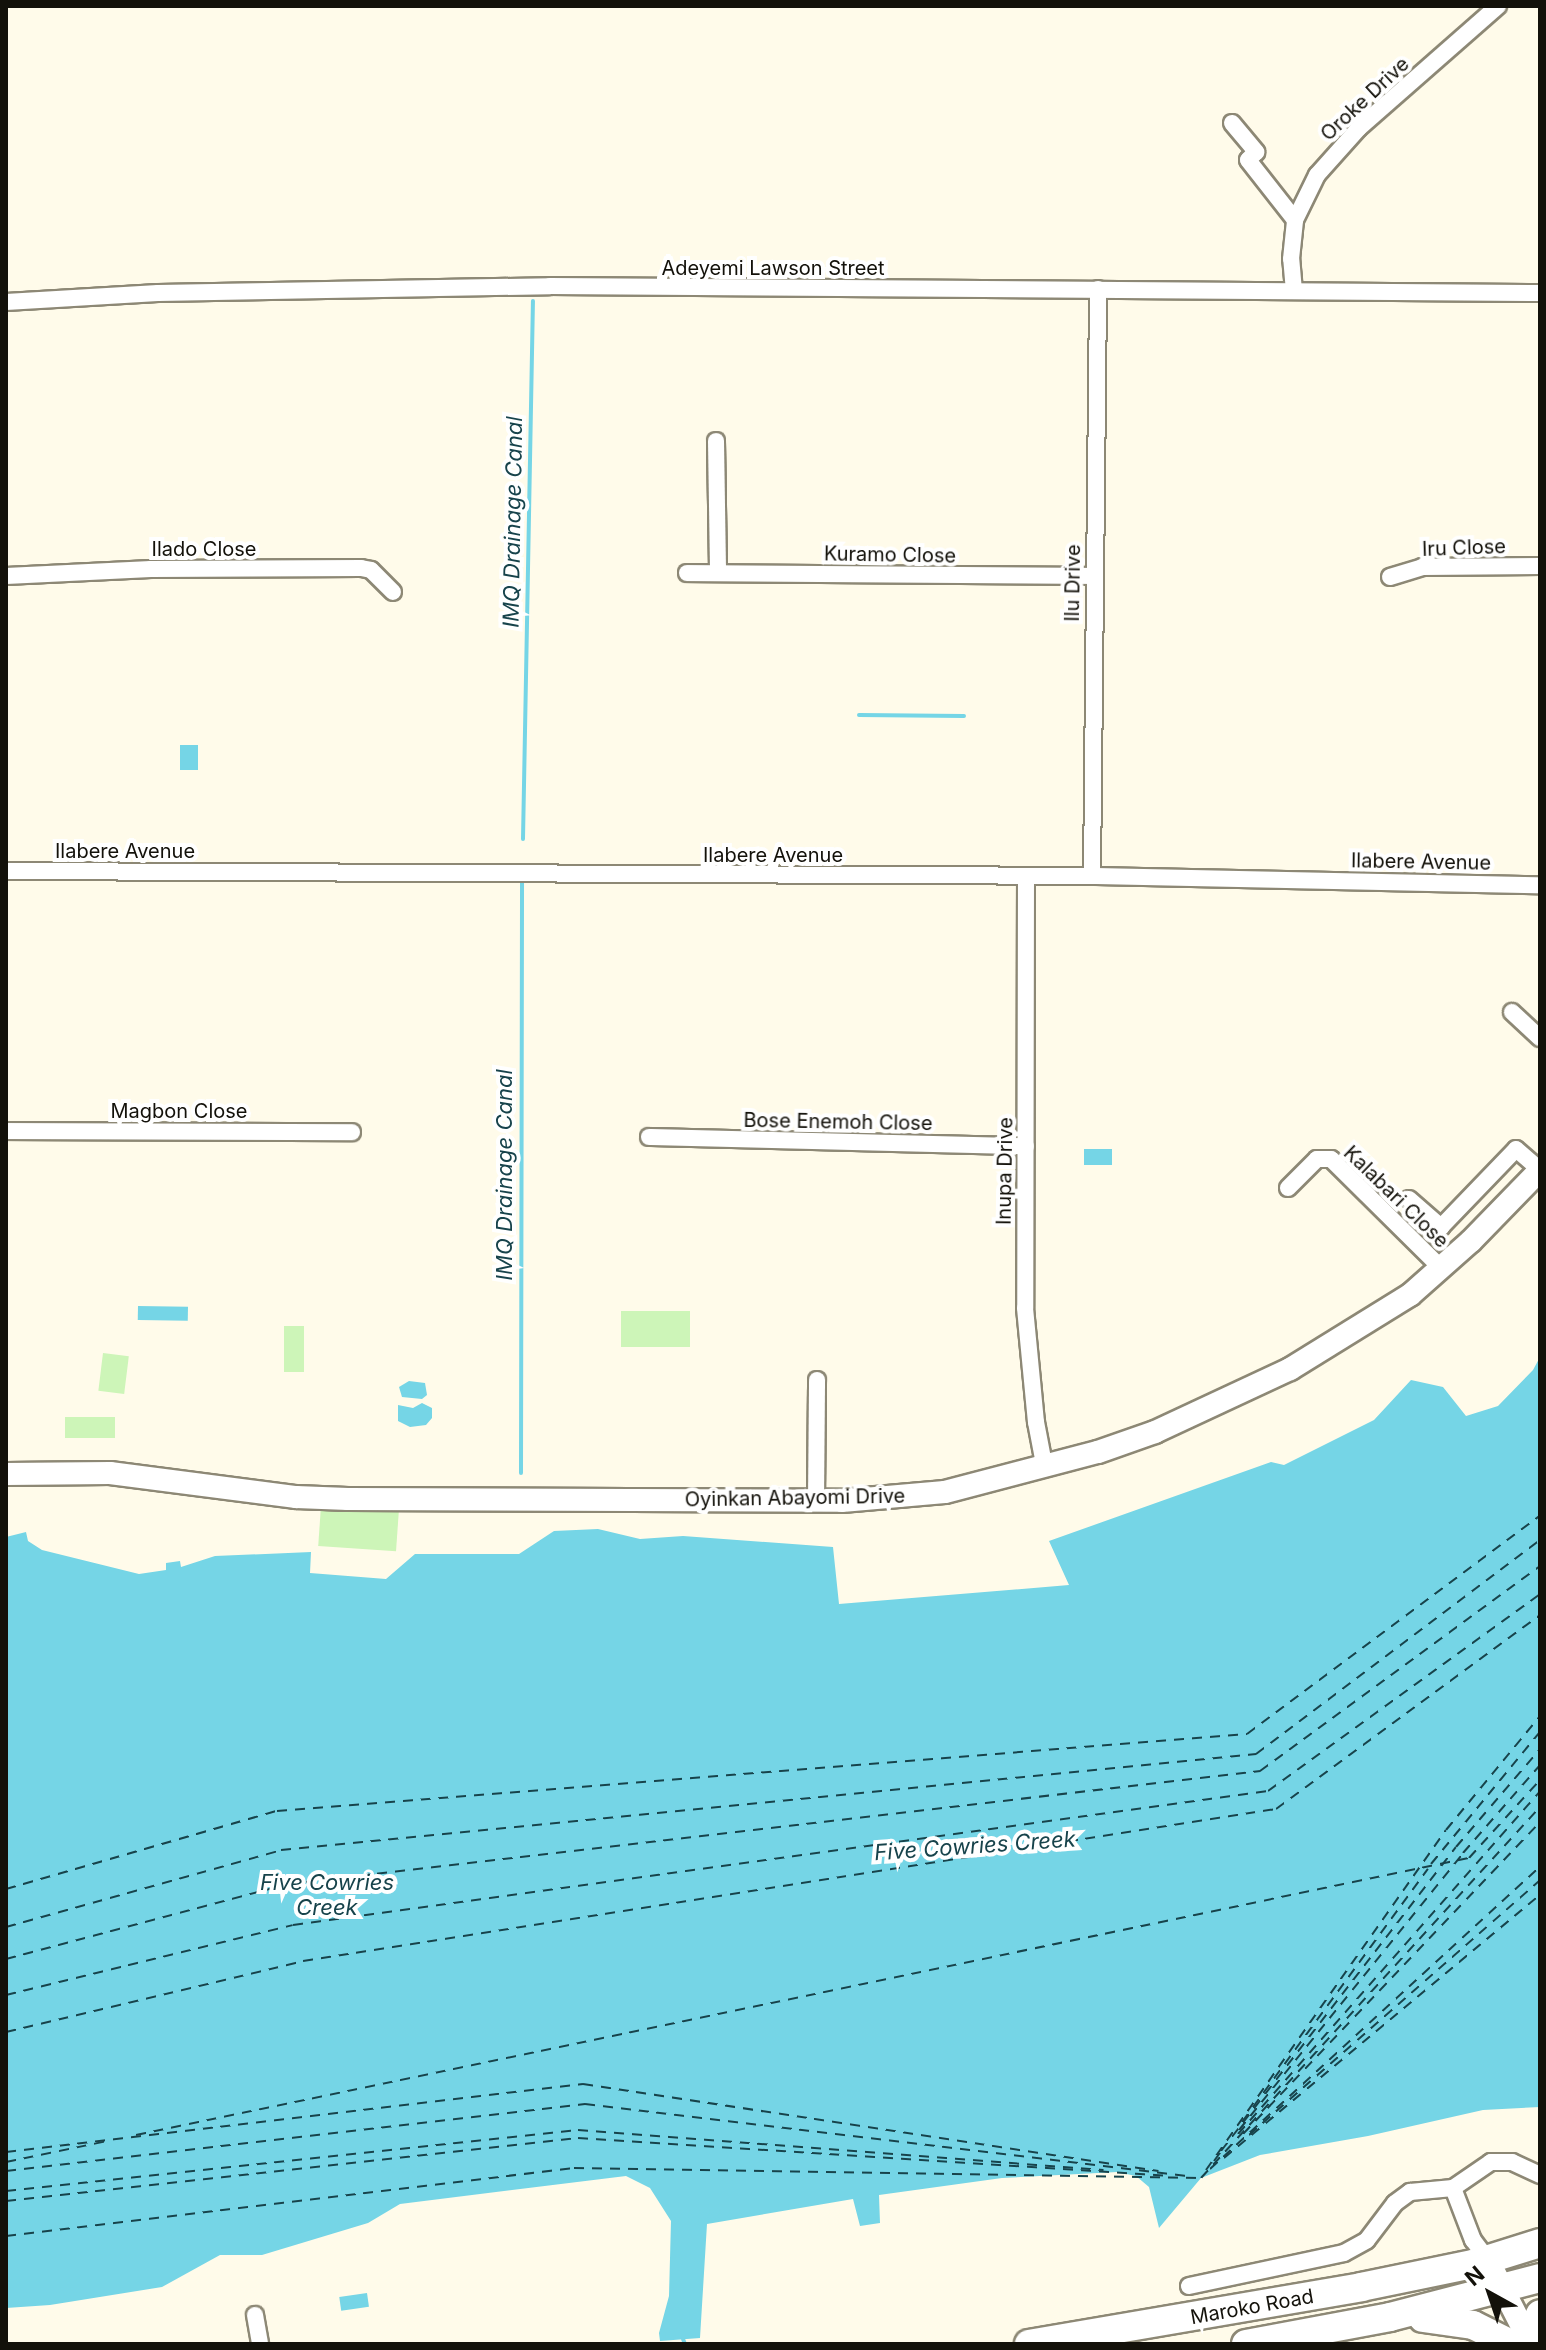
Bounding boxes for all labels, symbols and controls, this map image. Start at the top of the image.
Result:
street label: Oroke Drive [1316,52,1414,146]
street label: Adeyemi Lawson Street [661,256,885,280]
water label: IMQ Drainage Canal [498,416,528,628]
street label: Iru Close [1422,535,1506,561]
street label: Ilado Close [152,537,256,561]
street label: Kuramo Close [824,542,956,568]
street label: Ilu Drive [1060,544,1086,622]
street label: Ilabere Avenue [55,839,195,863]
street label: Ilabere Avenue [703,843,843,867]
street label: Ilabere Avenue [1351,849,1491,875]
water label: IMQ Drainage Canal [492,1069,518,1281]
street label: Magbon Close [111,1099,247,1123]
street label: Bose Enemoh Close [743,1108,933,1136]
street label: Inupa Drive [992,1117,1018,1225]
street label: Kalabari Close [1339,1141,1453,1253]
street label: Oyinkan Abayomi Drive [685,1484,905,1512]
water label: Five Cowries Creek [873,1826,1077,1866]
water label: Five Cowries Creek [260,1869,394,1920]
north arrow [1450,2254,1530,2334]
text: N [1460,2260,1489,2291]
street label: Maroko Road [1188,2284,1316,2330]

